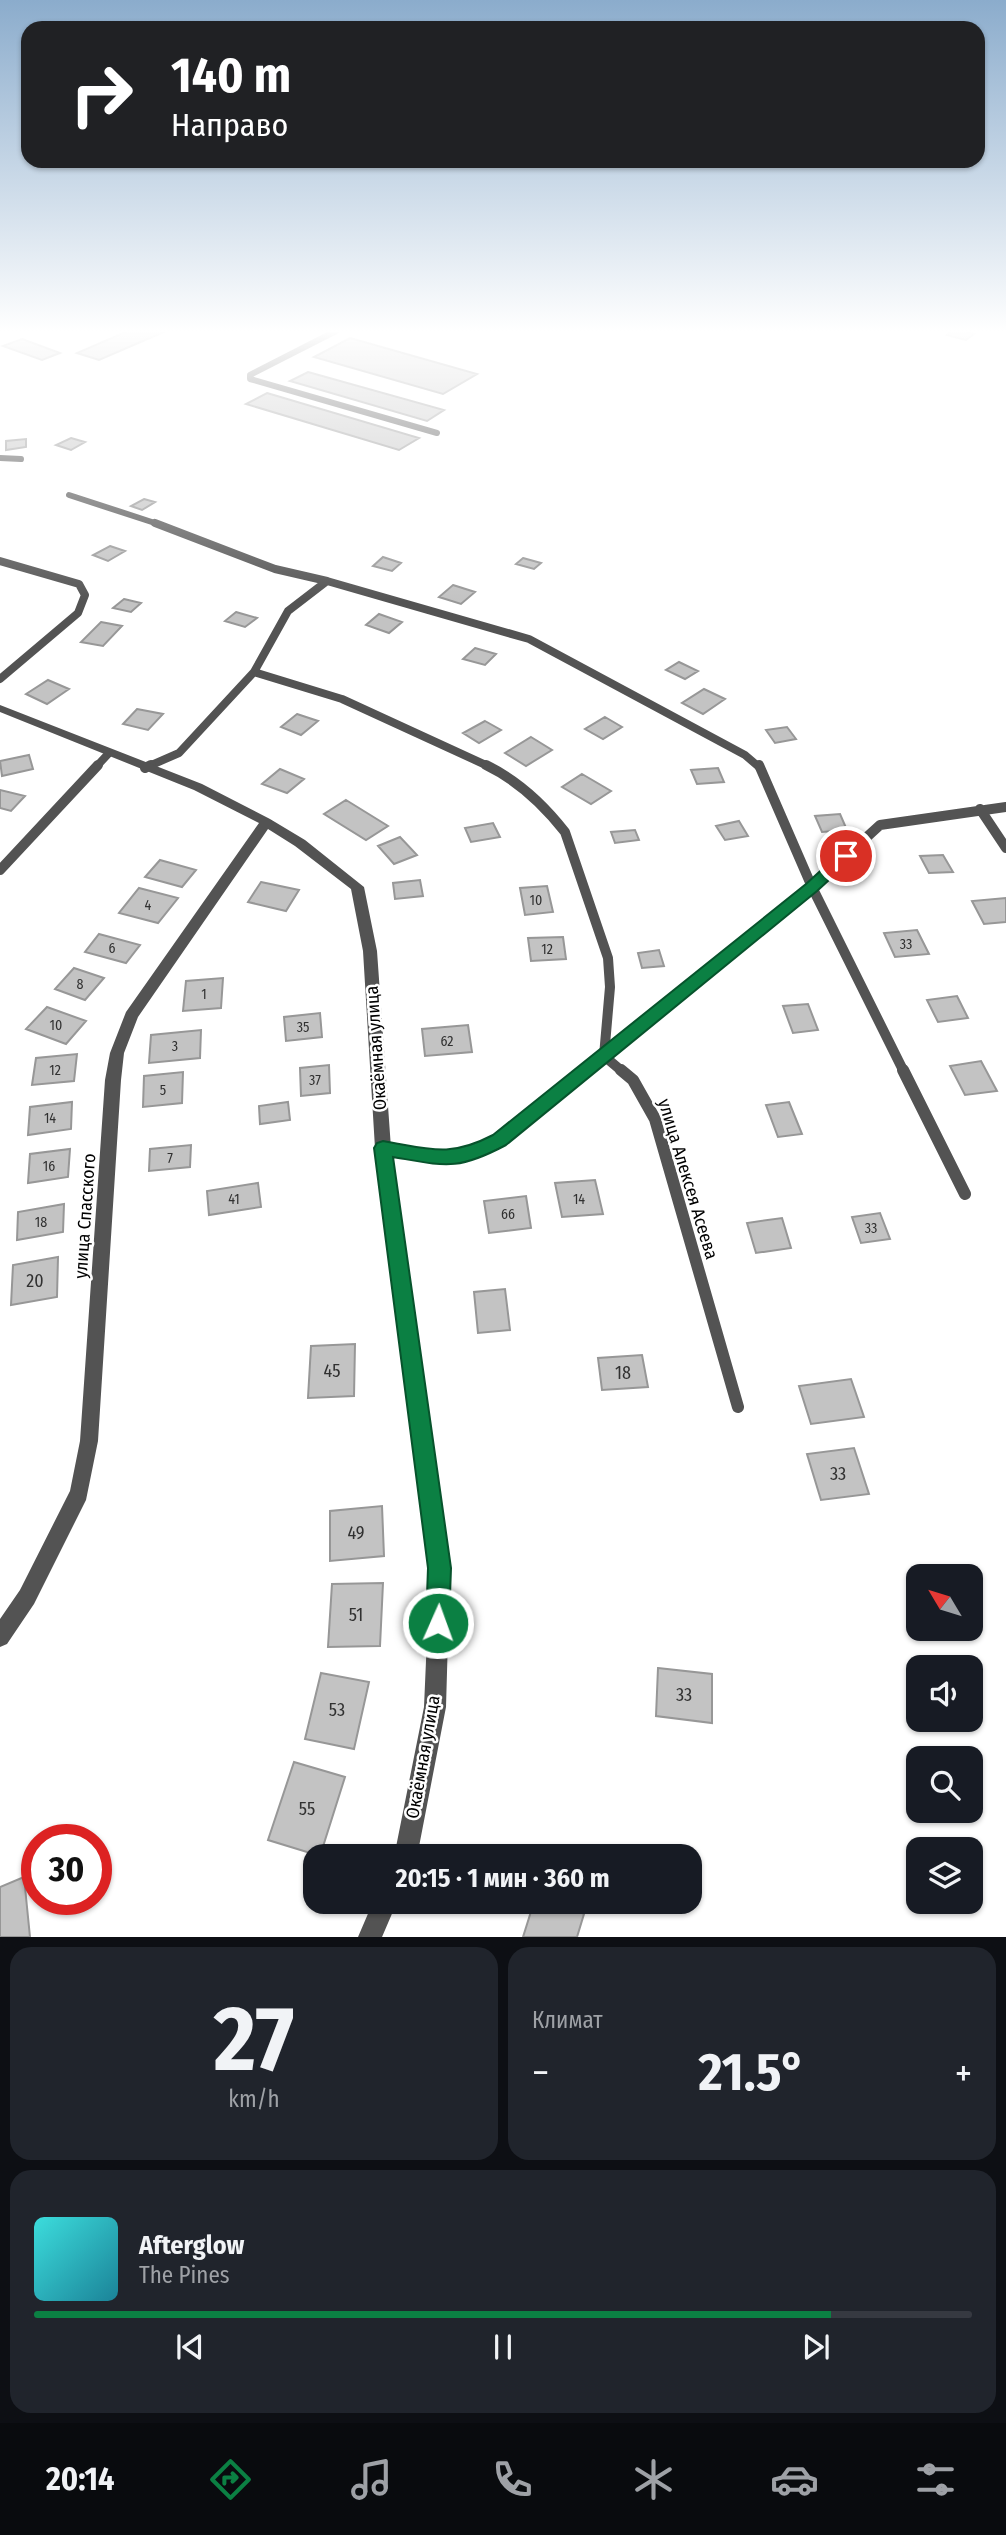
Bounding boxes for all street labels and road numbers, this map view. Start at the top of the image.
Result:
street label: Окаёмная улица [361,985,391,1111]
street label: улица Алексея Асеева [653,1096,723,1262]
street label: улица Спасского [70,1153,100,1279]
street label: Окаёмная улица [401,1693,445,1820]

